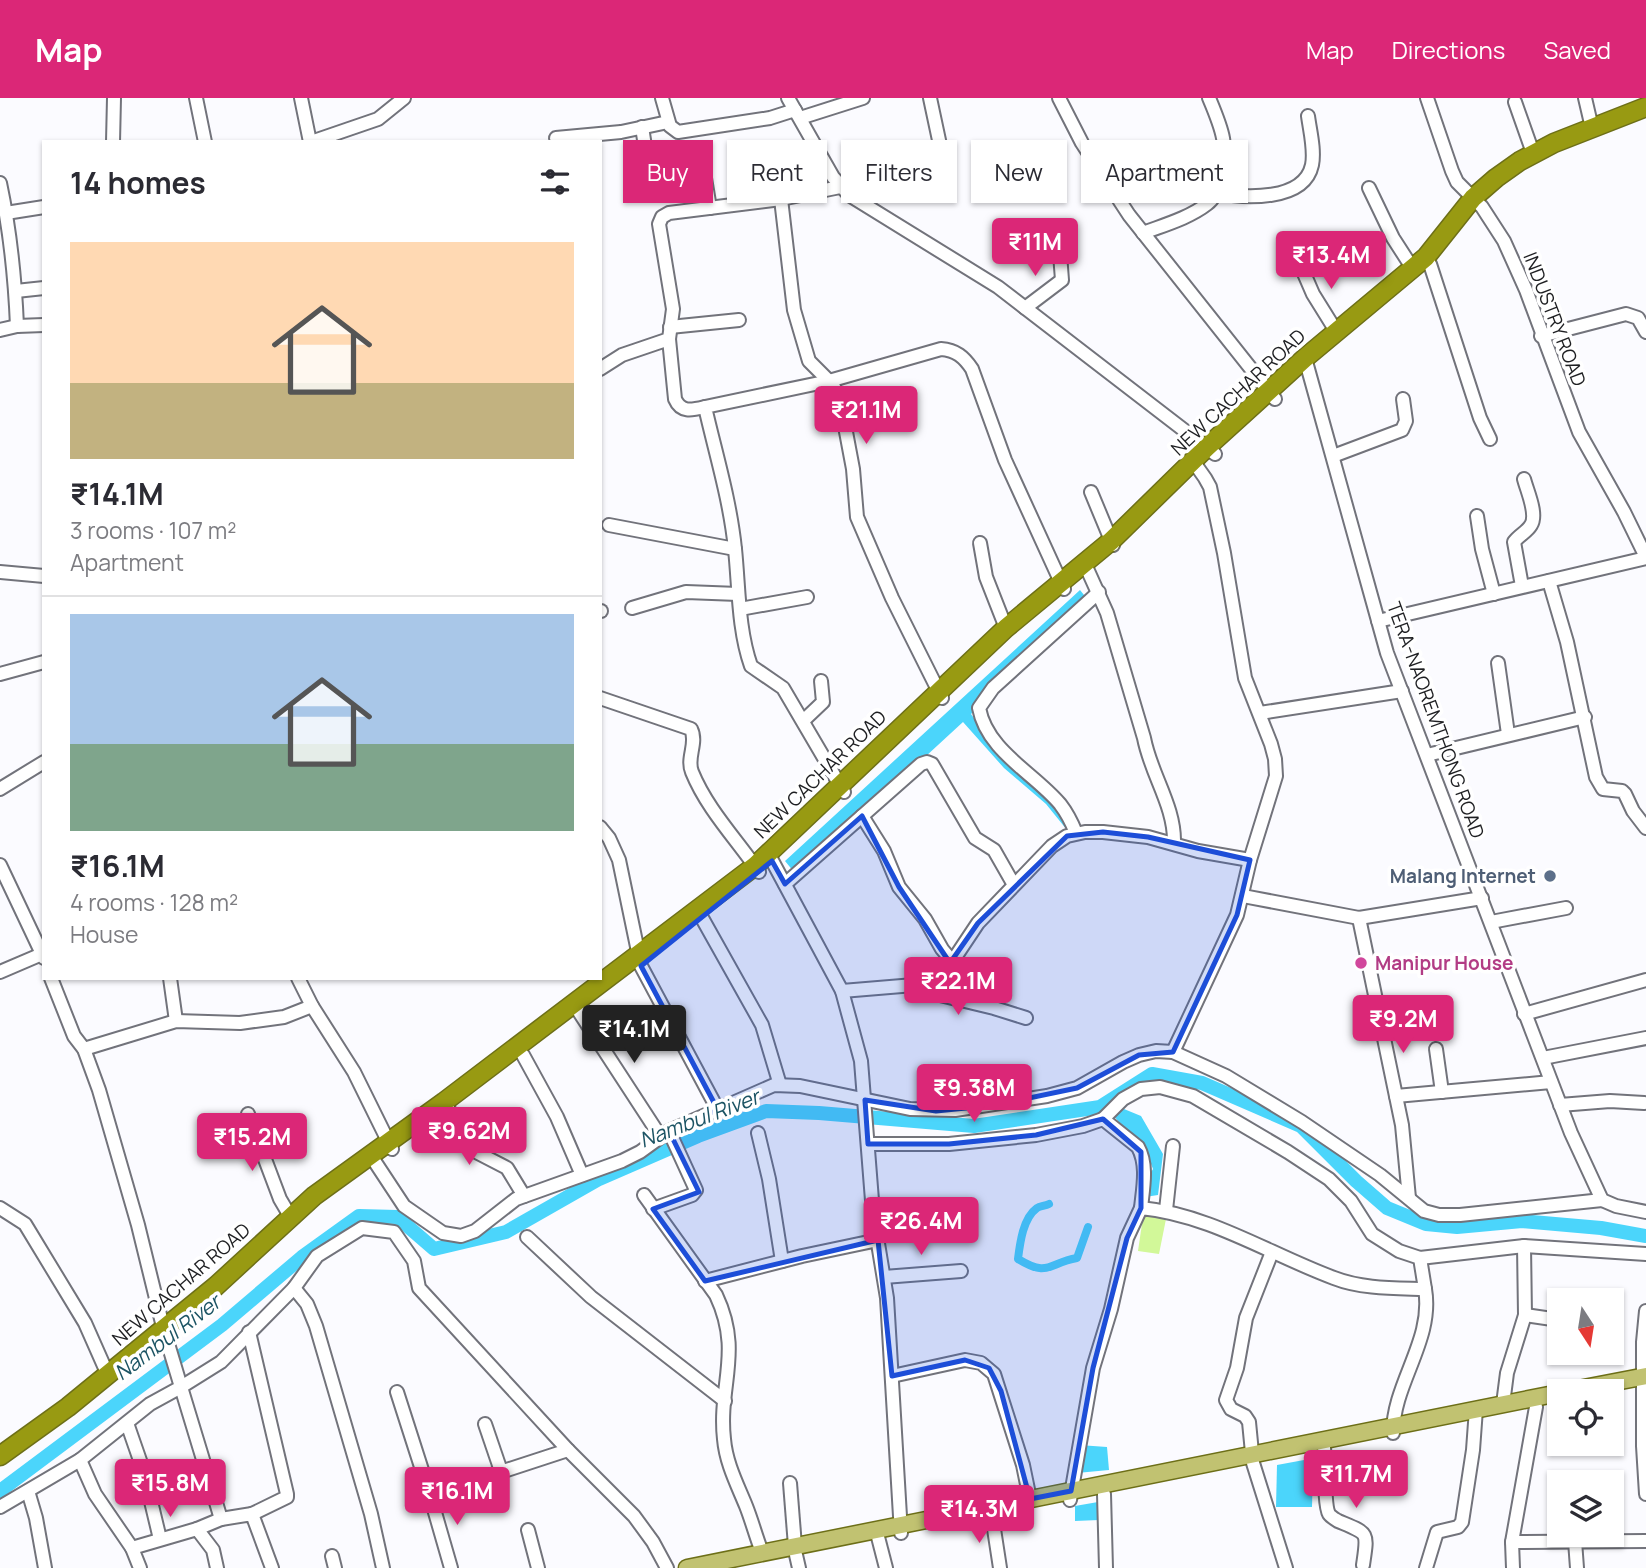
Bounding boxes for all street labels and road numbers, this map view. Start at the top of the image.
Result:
street label: INDUSTRY ROAD [1518,248,1592,390]
street label: NEW CACHAR ROAD [1165,323,1311,461]
street label: TERA-NAOREMTHONG ROAD [1381,598,1491,842]
street label: NEW CACHAR ROAD [748,704,892,844]
street label: NEW CACHAR ROAD [106,1217,256,1351]

